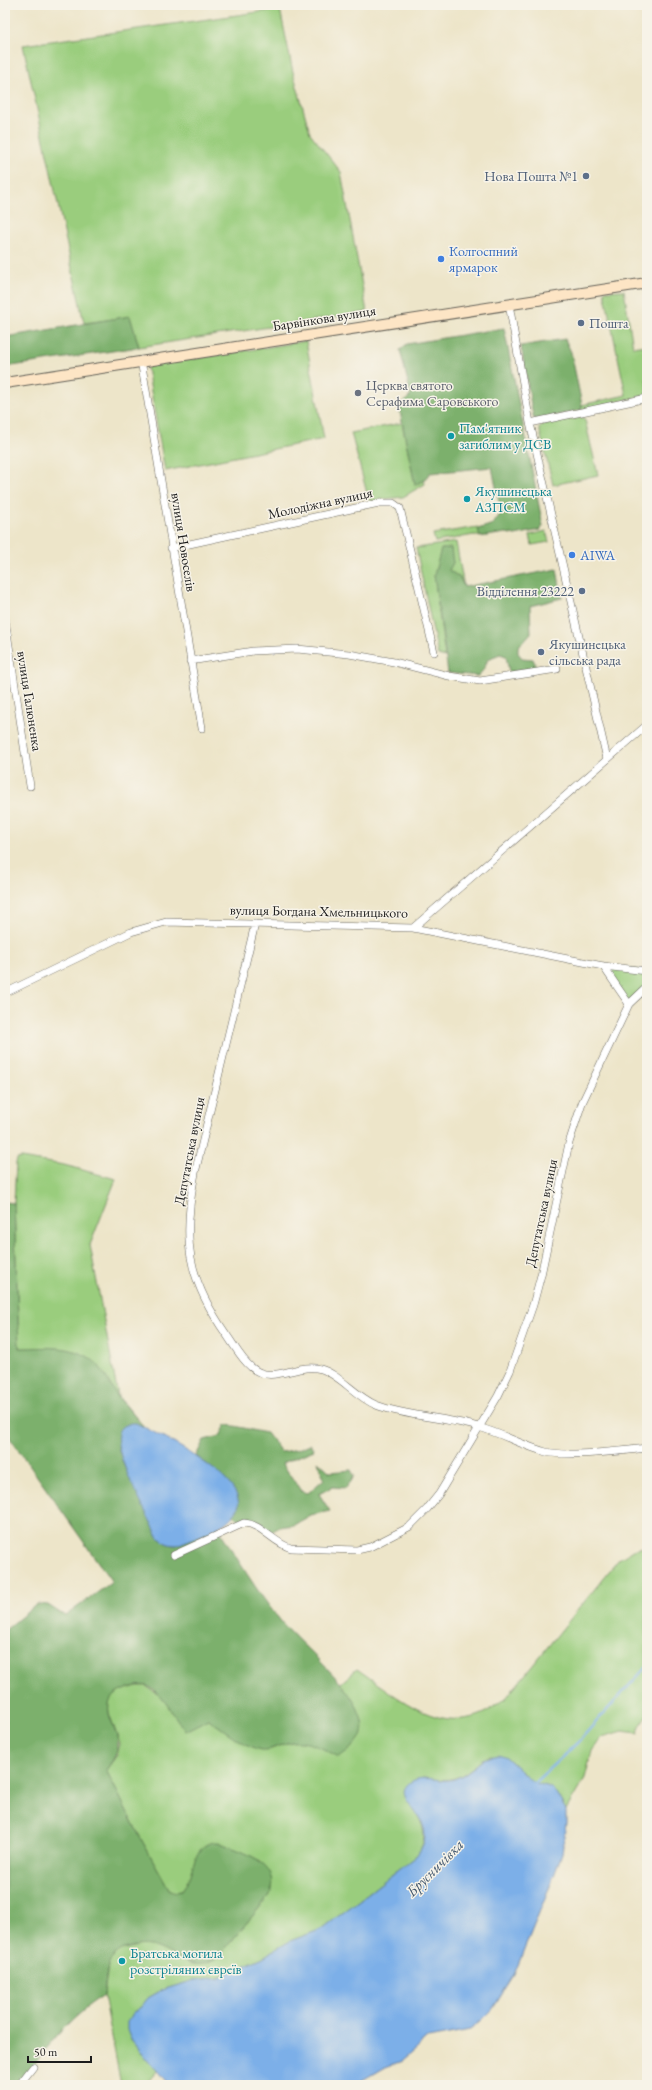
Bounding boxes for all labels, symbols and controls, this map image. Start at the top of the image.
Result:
place label: Нова Пошта №1 [484,167,578,185]
marker: Нова Пошта №1 [581,171,591,181]
place label: Колгоспний ярмарок [448,242,518,276]
marker: Колгоспний ярмарок [436,254,446,264]
street label: Барвінкова вулиця [271,301,377,335]
place label: Пошта [589,314,629,332]
marker: Пошта [576,318,586,328]
place label: Церква святого Серафима Саровського [366,376,499,410]
marker: Церква святого Серафима Саровського [353,388,363,398]
place label: Пам'ятник загиблим у ДСВ [459,419,551,453]
marker: Пам'ятник загиблим у ДСВ [446,431,456,441]
place label: Якушинецька АЗПСМ [474,482,552,516]
street label: Молодіжна вулиця [266,483,374,523]
street label: вулиця Новоселів [167,491,201,593]
marker: Якушинецька АЗПСМ [462,494,472,504]
place label: AIWA [579,546,615,564]
marker: AIWA [567,550,577,560]
place label: Відділення 23222 [477,582,574,600]
marker: Відділення 23222 [577,586,587,596]
place label: Якушинецька сільська рада [548,635,626,669]
marker: Якушинецька сільська рада [536,647,546,657]
street label: вулиця Галюненка [13,650,47,753]
street label: вулиця Богдана Хмельницького [230,900,408,922]
street label: Депутатська вулиця [170,1095,208,1207]
street label: Депутатська вулиця [521,1157,561,1269]
water label: Брусничівка [401,1835,467,1901]
place label: Братська могила розстріляних євреїв [130,1944,242,1978]
marker: Братська могила розстріляних євреїв [117,1956,127,1966]
scale bar [28,2038,91,2064]
text: 50 m [34,2044,58,2060]

